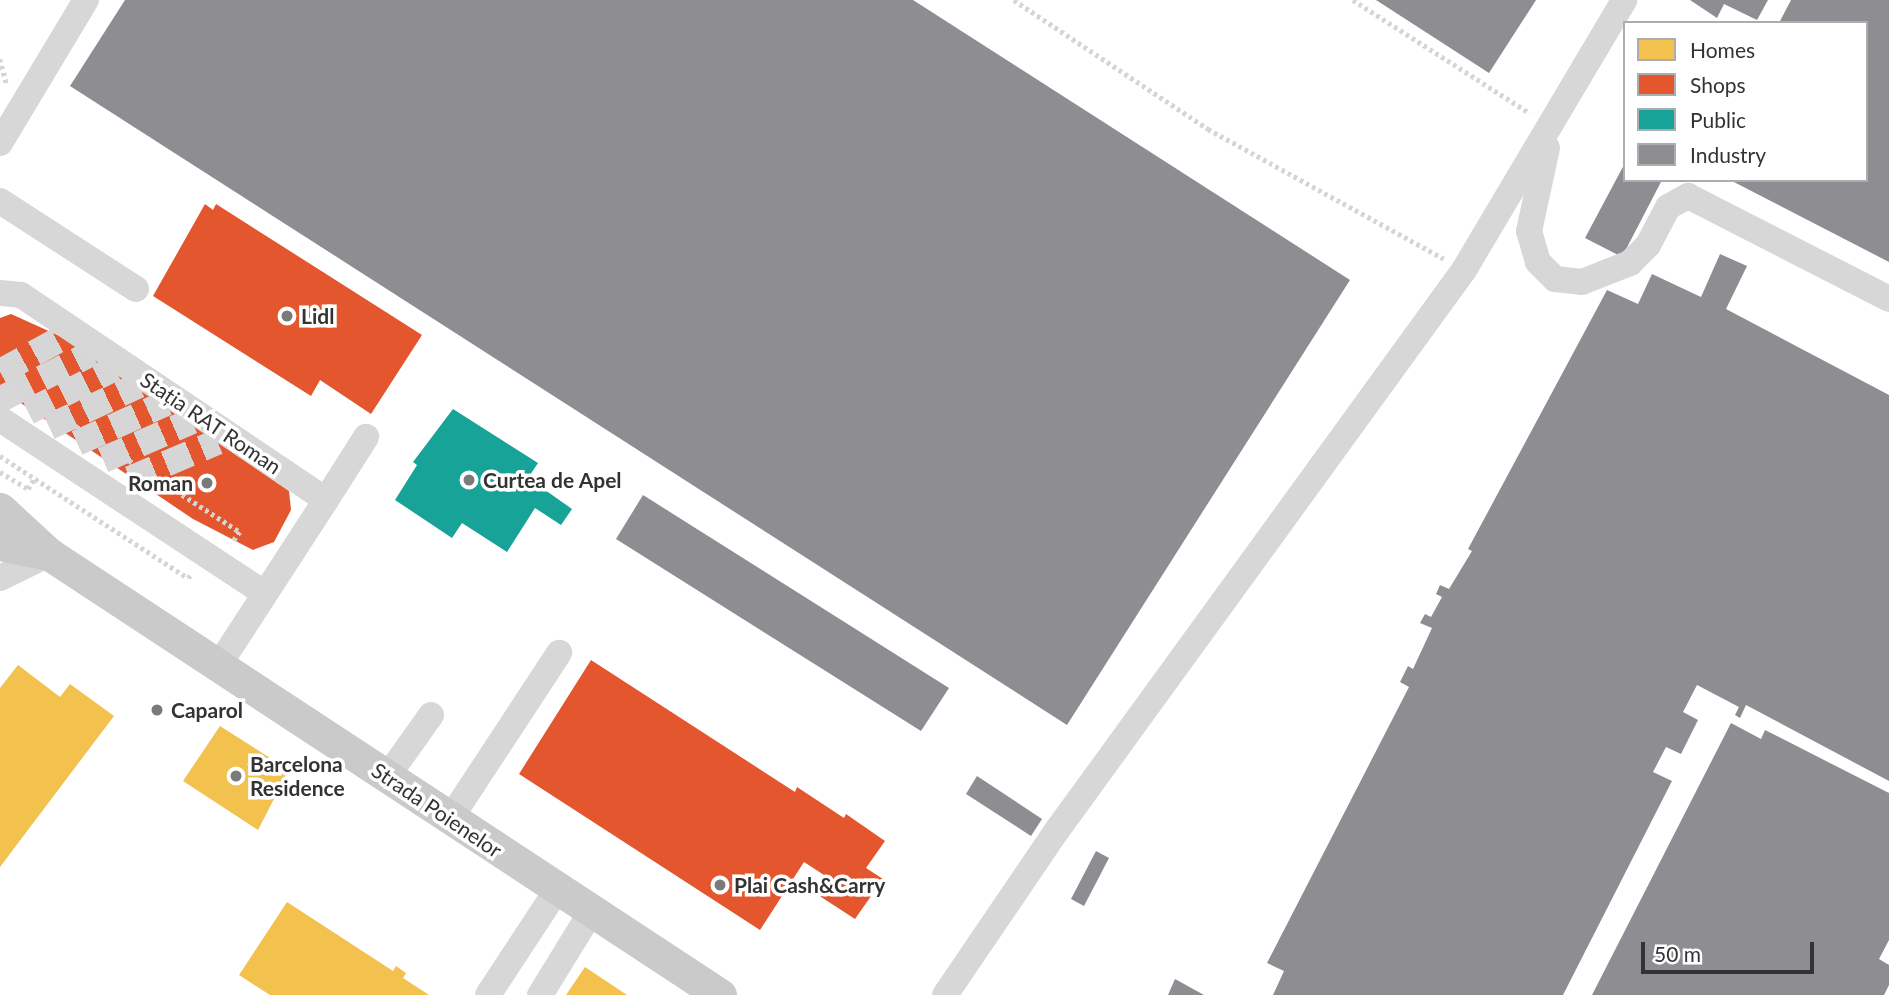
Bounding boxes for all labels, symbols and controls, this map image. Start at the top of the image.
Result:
legend [1623,21,1868,182]
text: Homes [1690,37,1755,62]
text: Shops [1690,72,1746,97]
text: Public [1690,107,1746,132]
text: Industry [1690,142,1766,167]
place label: Lidl [301,303,334,329]
marker: Lidl [279,308,295,324]
street label: Stația RAT Roman [136,367,286,479]
place label: Curtea de Apel [483,467,622,493]
place label: Roman [128,470,193,496]
marker: Curtea de Apel [461,472,477,488]
marker: Roman [199,475,215,491]
place label: Caparol [171,697,243,723]
marker: Caparol [149,702,165,718]
place label: Barcelona Residence [250,751,345,801]
street label: Strada Poienelor [367,757,507,863]
marker: Barcelona Residence [228,768,244,784]
place label: Plai Cash&Carry [734,872,885,898]
marker: Plai Cash&Carry [712,877,728,893]
scale bar [1644,928,1817,972]
text: 50 m [1654,941,1701,966]

